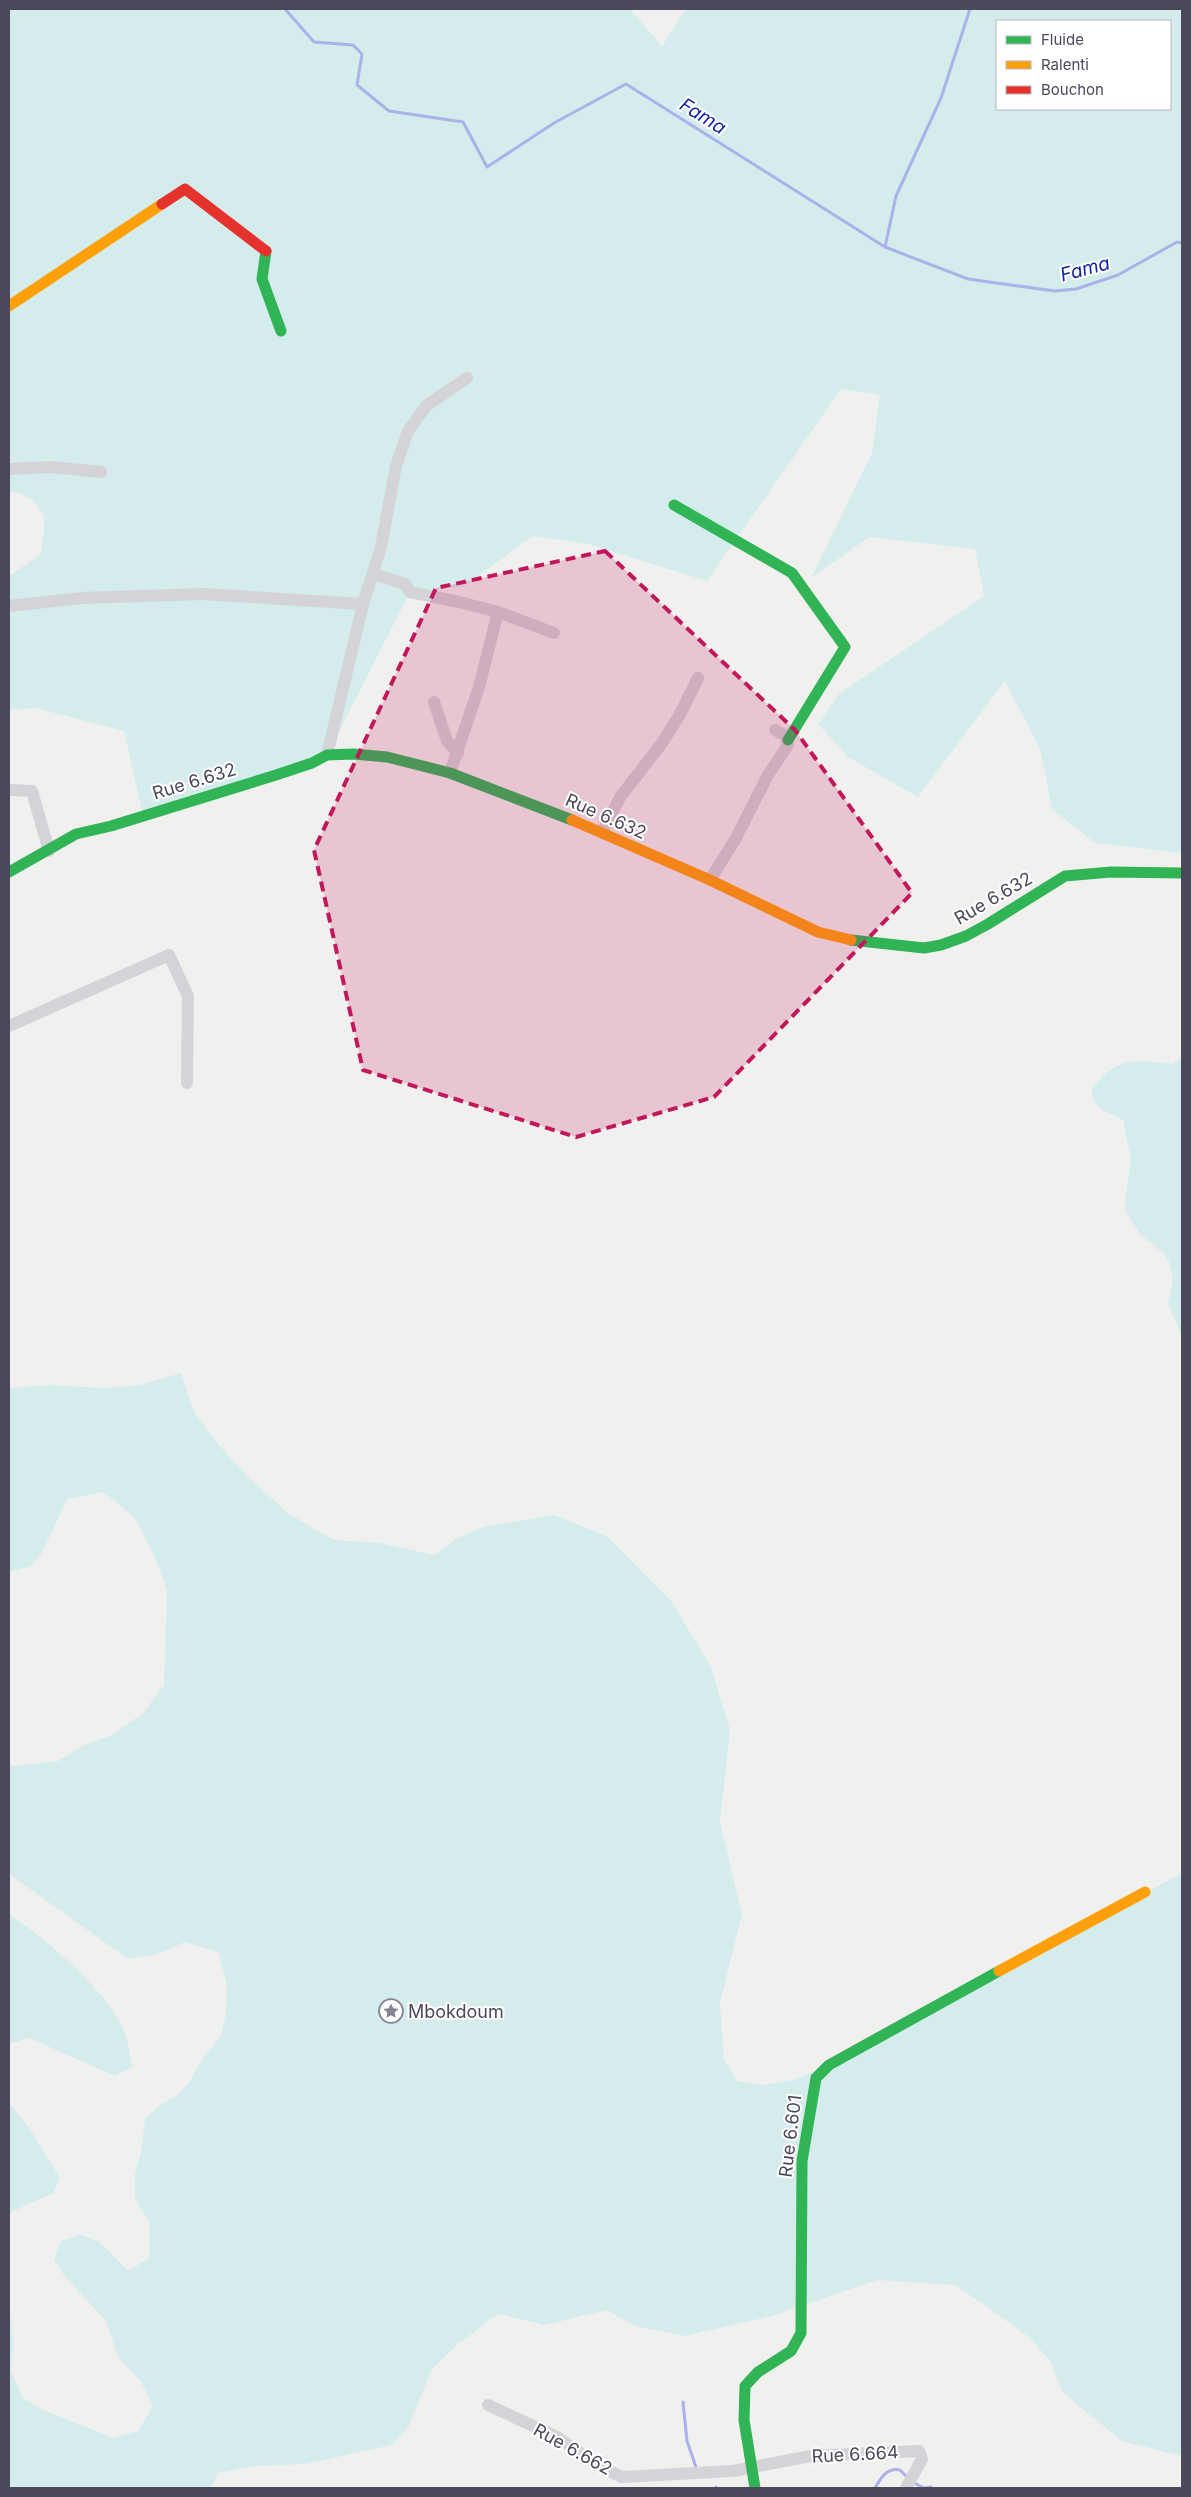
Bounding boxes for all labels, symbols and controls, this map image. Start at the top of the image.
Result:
legend [996,20,1171,110]
text: Fluide [1041,30,1084,49]
text: Ralenti [1041,55,1089,74]
text: Bouchon [1041,80,1104,99]
water label: Fama [676,93,731,139]
water label: Fama [1058,251,1113,287]
street label: Rue 6.632 [150,758,238,804]
street label: Rue 6.632 [562,789,650,843]
street label: Rue 6.632 [950,867,1036,929]
place icon: Mbokdoum [378,1998,404,2024]
place label: Mbokdoum [408,2001,504,2022]
street label: Rue 6.601 [775,2094,805,2178]
street label: Rue 6.662 [530,2419,616,2479]
street label: Rue 6.664 [811,2441,899,2467]

